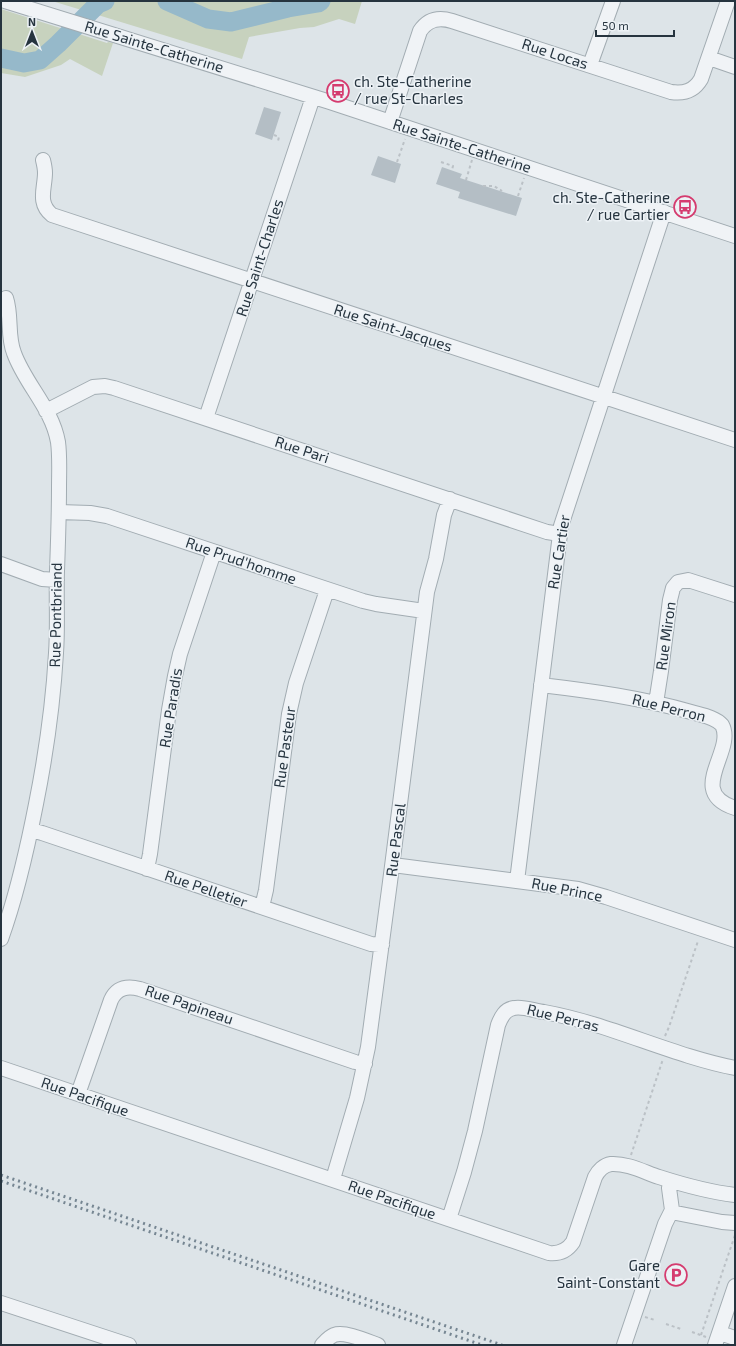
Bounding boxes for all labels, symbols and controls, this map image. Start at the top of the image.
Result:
north arrow [12,12,52,52]
scale bar [596,12,674,38]
text: N [28,15,36,28]
street label: Rue Sainte-Catherine [83,16,226,76]
text: 50 m [602,18,629,32]
street label: Rue Locas [520,34,591,72]
place label: ch. Ste-Catherine / rue St-Charles [354,72,471,107]
bus stop icon: ch. Ste-Catherine / rue St-Charles [325,78,351,104]
street label: Rue Sainte-Catherine [391,114,534,176]
place label: ch. Ste-Catherine / rue Cartier [553,188,670,223]
bus stop icon: ch. Ste-Catherine / rue Cartier [672,194,698,220]
street label: Rue Saint-Charles [232,197,287,319]
street label: Rue Saint-Jacques [332,299,455,355]
street label: Rue Pari [273,432,332,466]
street label: Rue Cartier [543,513,573,591]
street label: Rue Prud'homme [184,533,299,587]
street label: Rue Pontbriand [45,562,65,668]
street label: Rue Miron [651,600,679,671]
street label: Rue Paradis [155,667,185,749]
street label: Rue Perron [631,689,708,725]
street label: Rue Pasteur [269,705,299,789]
street label: Rue Pascal [382,802,409,878]
street label: Rue Pelletier [162,865,250,911]
street label: Rue Prince [530,873,604,905]
street label: Rue Papineau [143,981,236,1028]
street label: Rue Perras [525,999,601,1035]
street label: Rue Pacifique [39,1073,132,1119]
street label: Rue Pacifique [346,1176,439,1222]
place label: Gare Saint-Constant [557,1256,660,1291]
parking icon: Gare Saint-Constant [663,1262,689,1288]

